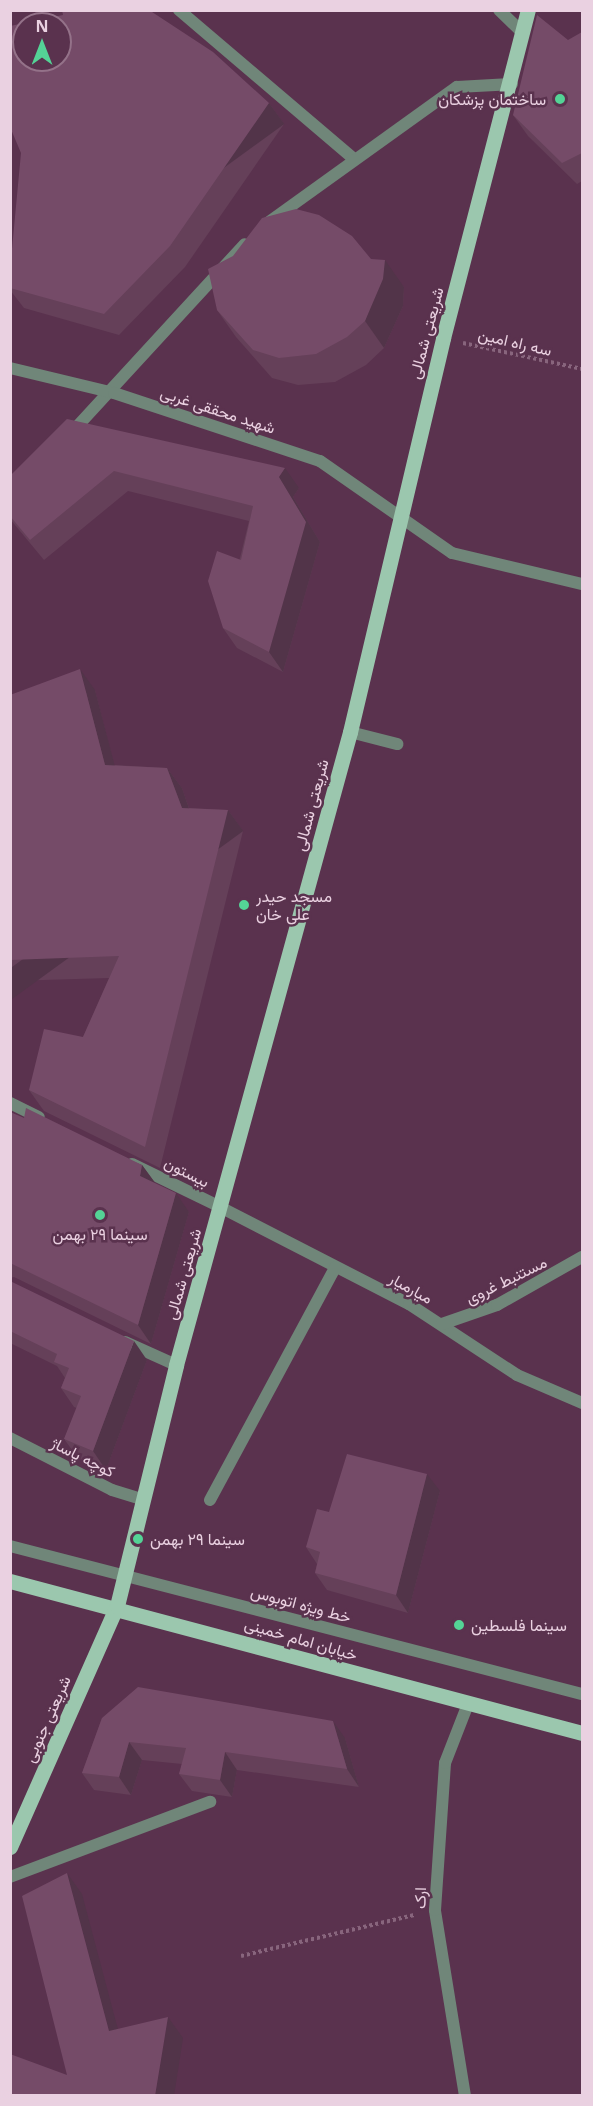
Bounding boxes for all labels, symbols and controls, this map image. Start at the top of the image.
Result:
north arrow [12,12,72,72]
text: N [35,15,49,37]
place label: ساختمان پزشکان [438,89,546,109]
marker: ساختمان پزشکان [551,90,569,108]
street label: شریعتی شمالی [405,285,447,381]
street label: سه راه امین [476,324,554,360]
street label: شهید محققی غربی [158,382,278,438]
street label: شریعتی شمالی [290,757,332,853]
place label: مسجد حیدر علی خان [256,886,332,924]
marker: مسجد حیدر علی خان [237,898,251,912]
street label: بیستون [161,1153,213,1191]
marker: سینما ۲۹ بهمن [93,1208,107,1222]
place label: سینما ۲۹ بهمن [53,1224,147,1244]
street label: شریعتی شمالی [161,1226,205,1322]
street label: مستنبط غروی [462,1252,550,1308]
street label: میارمیار [386,1268,436,1308]
street label: کوچه پاساژ [48,1433,118,1481]
place label: سینما ٢٩ بهمن [150,1529,245,1549]
marker: سینما ٢٩ بهمن [131,1532,145,1546]
street label: خط ویژه اتوبوس [249,1581,353,1627]
street label: خیابان امام خمینی [243,1614,359,1664]
place label: سینما فلسطین [471,1615,567,1635]
marker: سینما فلسطین [452,1618,466,1632]
street label: شریعتی جنوبی [19,1673,75,1765]
street label: ارک [410,1887,430,1909]

